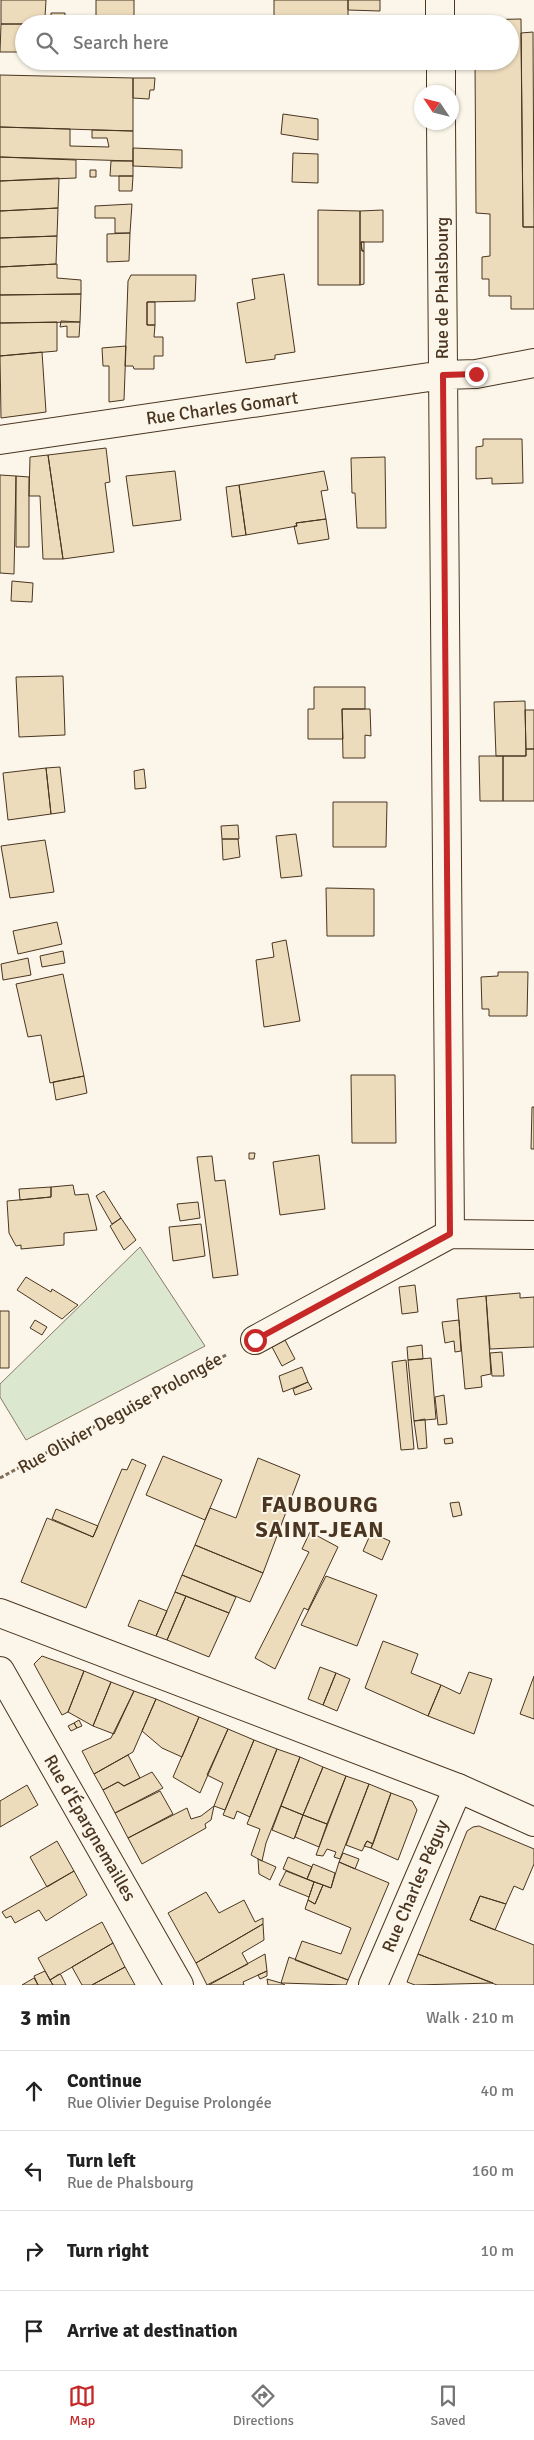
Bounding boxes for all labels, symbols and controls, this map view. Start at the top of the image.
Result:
search box [15,15,519,70]
icon: search [33,29,61,57]
text: Search here [73,31,169,55]
north arrow [414,85,459,130]
street label: Rue de Phalsbourg [431,217,453,359]
route end [465,363,488,386]
street label: Rue Charles Gomart [145,386,299,430]
route start [244,1329,267,1352]
street label: Rue Olivier Deguise Prolongée [14,1348,226,1478]
district label: FAUBOURG SAINT-JEAN [256,1491,384,1543]
street label: Rue d'Épargnemailles [39,1751,141,1905]
street label: Rue Charles Péguy [377,1816,453,1956]
text: 3 min [20,2005,71,2031]
text: Walk · 210 m [426,2008,514,2028]
text: Continue [67,2069,142,2093]
icon: ahead [20,2077,48,2105]
text: 40 m [480,2081,514,2101]
text: Rue Olivier Deguise Prolongée [67,2093,272,2113]
text: Turn left [67,2149,136,2173]
icon: left [20,2157,48,2185]
text: 160 m [472,2161,514,2181]
text: Rue de Phalsbourg [67,2173,194,2193]
icon: right [20,2237,48,2265]
text: Turn right [67,2239,149,2263]
text: 10 m [480,2241,514,2261]
icon: arrive [20,2317,48,2345]
text: Arrive at destination [67,2319,238,2343]
tab: Map [68,2382,96,2429]
tab: Directions [233,2382,294,2429]
tab: Saved [430,2382,466,2429]

